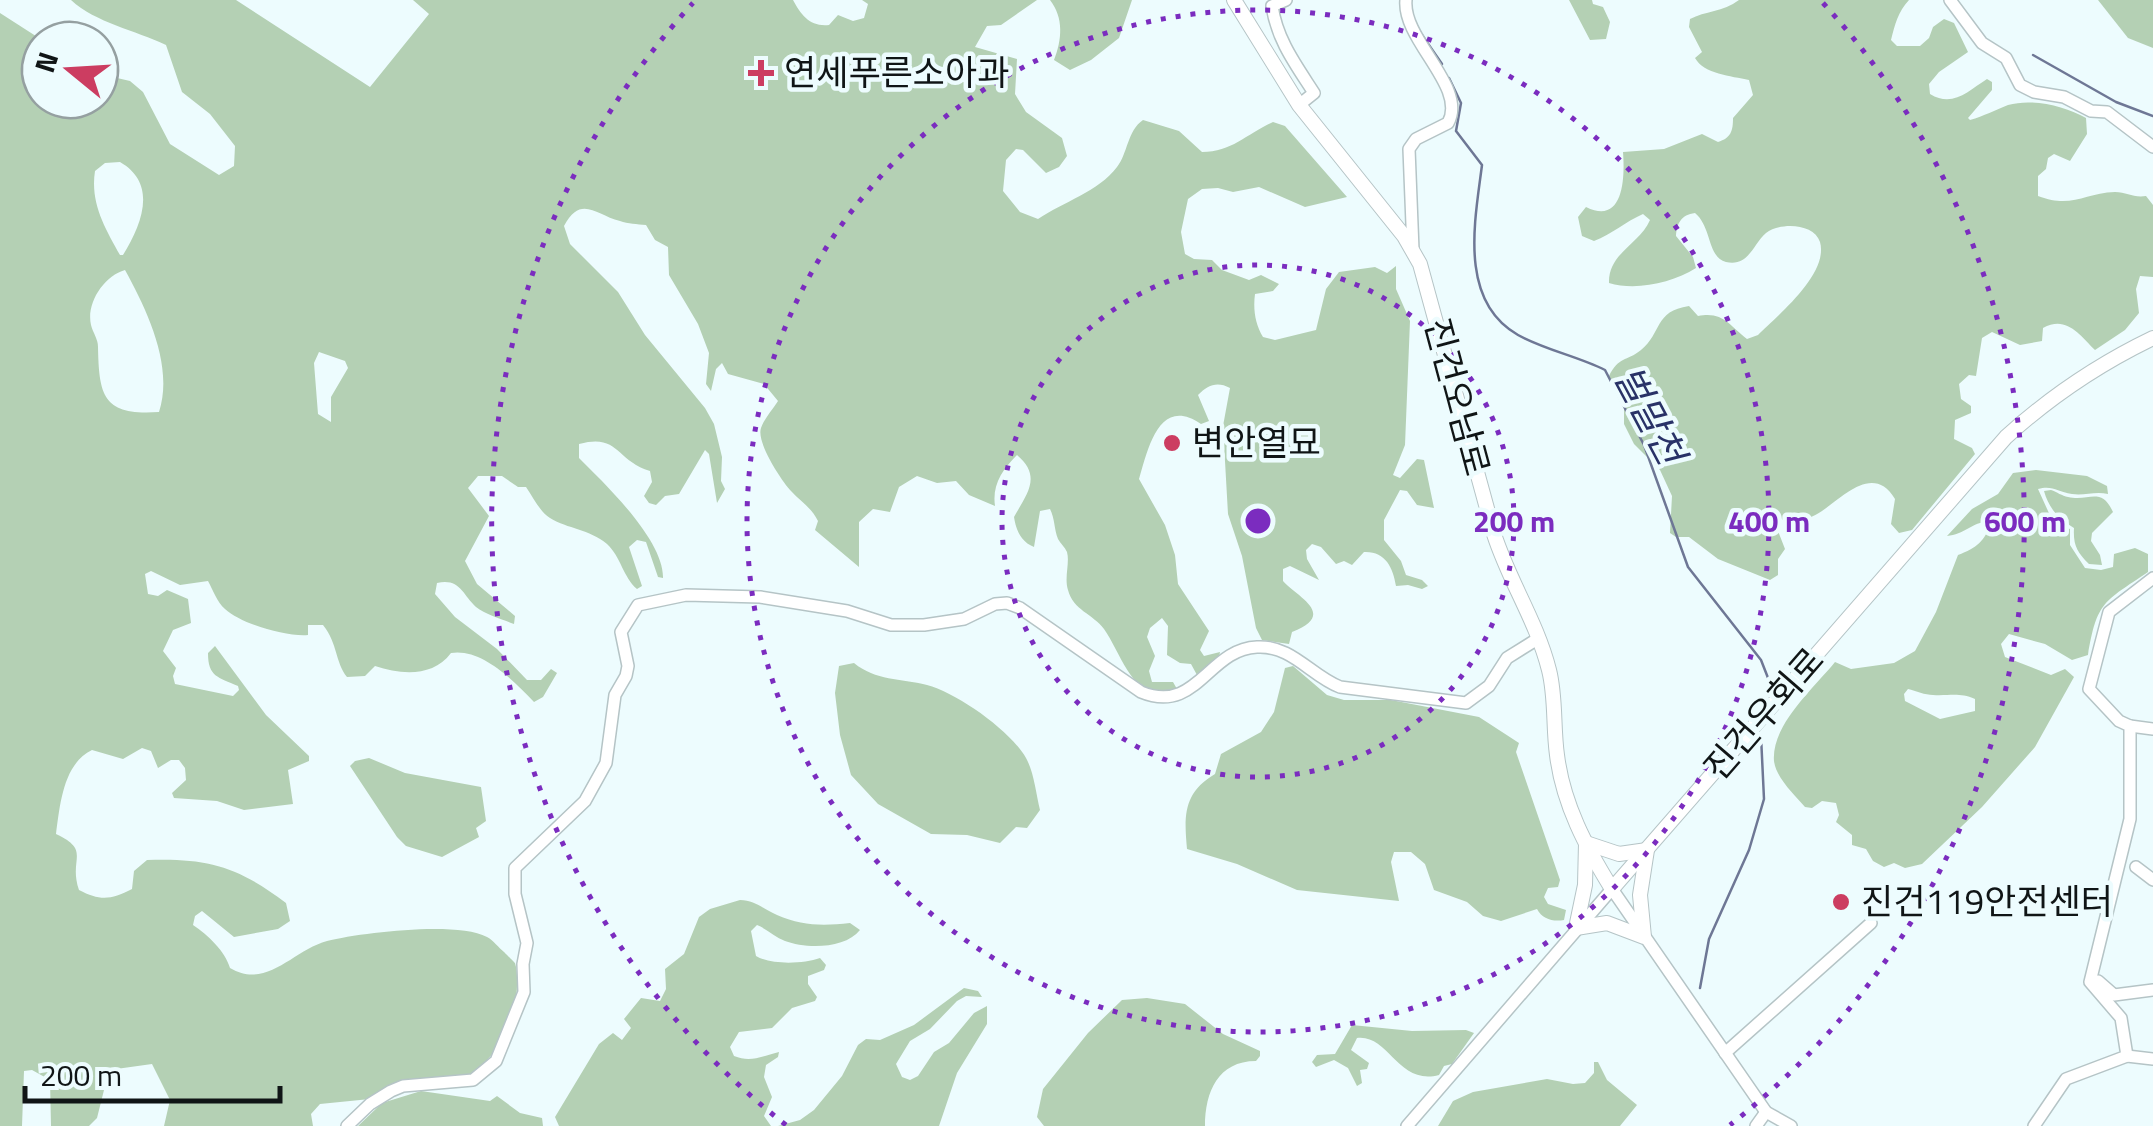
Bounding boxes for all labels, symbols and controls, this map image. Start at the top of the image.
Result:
north arrow [20,20,120,120]
place label: 연세푸른소아과 [784,45,1009,99]
text: N [22,46,69,78]
marker: 연세푸른소아과 [748,60,774,86]
street label: 진건오남로 [1411,312,1505,481]
water label: 벌말천 [1600,355,1702,478]
place label: 변안열묘 [1192,415,1321,469]
marker: 변안열묘 [1161,432,1183,454]
text: 200 m [1473,498,1555,544]
text: 400 m [1728,498,1810,544]
text: 600 m [1984,498,2066,544]
centre of rings [1240,503,1276,539]
street label: 진건우회로 [1690,635,1836,792]
place label: 진건119안전센터 [1861,874,2113,928]
marker: 진건119안전센터 [1830,891,1852,913]
scale bar [25,1041,280,1103]
text: 200 m [40,1052,122,1098]

